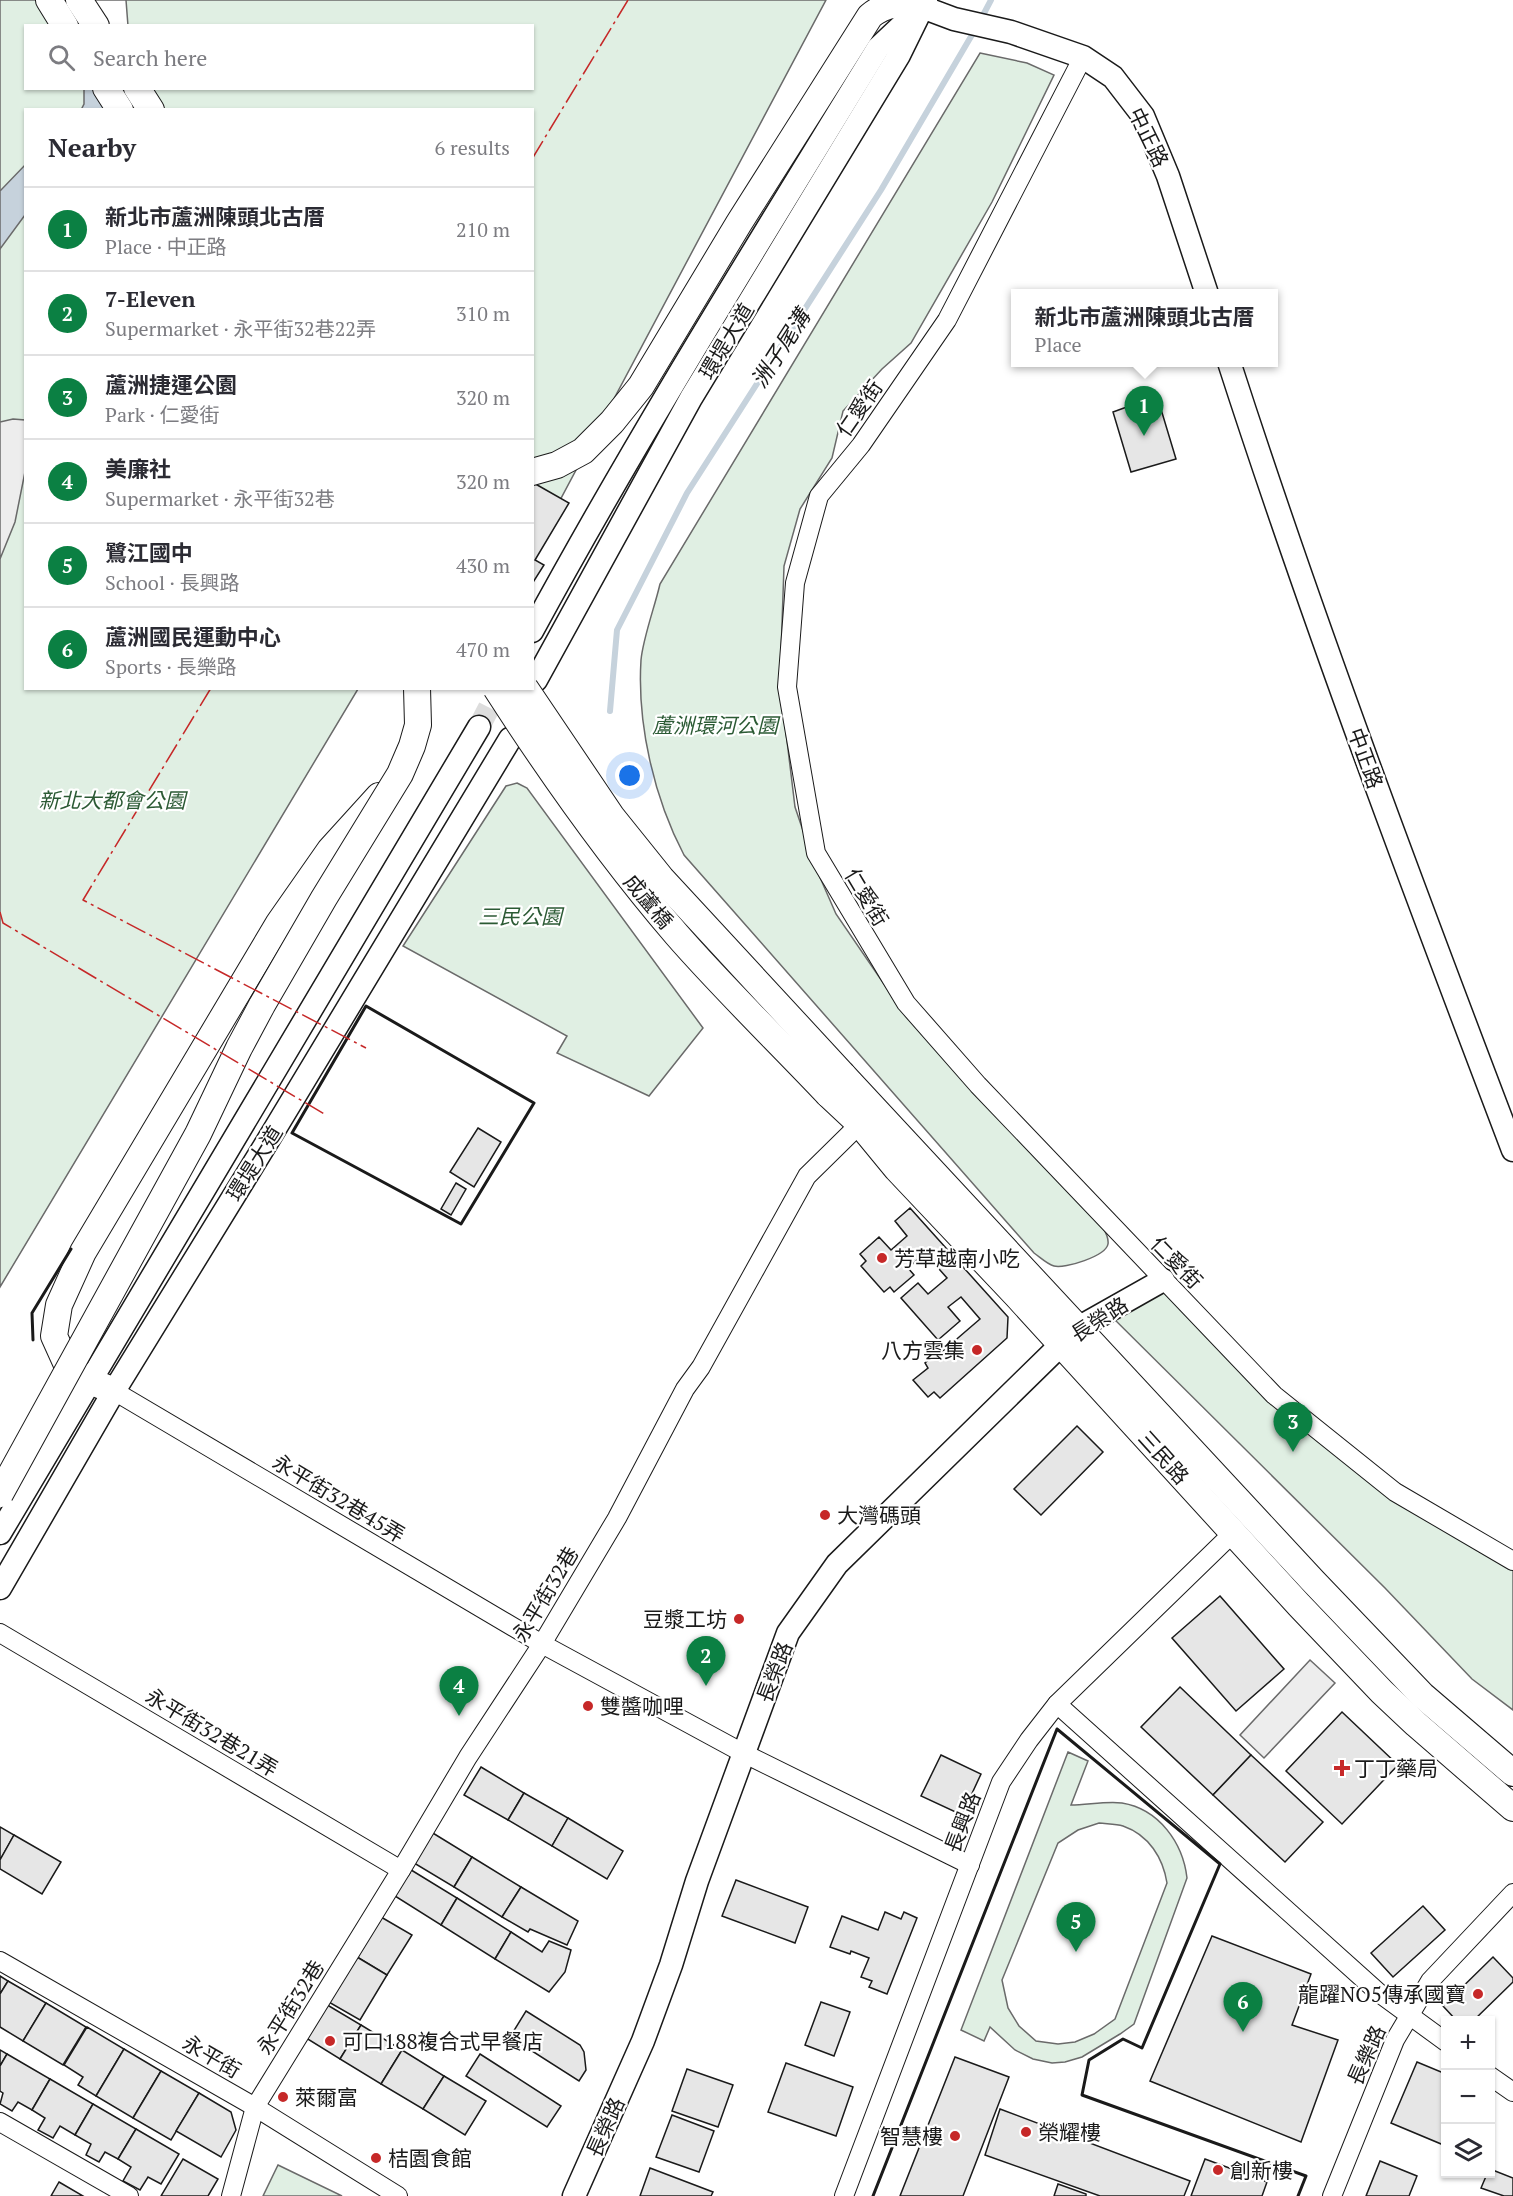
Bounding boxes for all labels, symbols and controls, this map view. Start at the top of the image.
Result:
search box [24,24,534,90]
icon: search [45,41,78,74]
text: Search here [93,43,207,72]
street label: 中正路 [1123,103,1175,171]
text: Nearby [48,130,136,164]
text: 6 results [435,134,510,161]
text: 新北市蘆洲陳頭北古厝 [105,202,325,231]
text: 1 [62,216,73,243]
text: 210 m [456,216,510,243]
text: Place · 中正路 [105,233,227,260]
text: 7-Eleven [105,284,196,313]
popup [1011,289,1278,367]
street label: 環堤大道 [692,298,760,384]
text: 2 [62,300,73,327]
text: 310 m [456,300,510,327]
water label: 洲子尾溝 [744,301,818,393]
text: 新北市蘆洲陳頭北古厝 [1034,302,1255,331]
text: Supermarket · 永平街32巷22弄 [105,315,376,342]
text: Place [1034,331,1082,358]
text: 蘆洲捷運公園 [105,370,237,399]
street label: 仁愛街 [829,374,889,442]
text: 3 [62,384,73,411]
text: 320 m [456,384,510,411]
pin: 1 [1124,386,1164,436]
text: Park · 仁愛街 [105,401,220,428]
text: 美廉社 [105,454,171,483]
text: 4 [62,468,73,495]
text: 320 m [456,468,510,495]
text: Supermarket · 永平街32巷 [105,485,335,512]
text: 鷺江國中 [105,538,193,567]
text: 5 [62,552,73,579]
text: 430 m [456,552,510,579]
text: School · 長興路 [105,569,239,596]
text: 蘆洲國民運動中心 [105,622,281,651]
text: 6 [62,636,73,663]
text: 470 m [456,636,510,663]
text: Sports · 長樂路 [105,653,236,680]
park label: 蘆洲環河公園 [652,711,781,739]
street label: 中正路 [1342,724,1390,792]
your location [615,761,644,790]
park label: 新北大都會公園 [39,786,188,814]
street label: 仁愛街 [839,863,895,931]
street label: 成蘆橋 [618,868,680,934]
park label: 三民公園 [478,902,565,930]
street label: 環堤大道 [220,1120,288,1206]
street label: 仁愛街 [1145,1230,1209,1294]
place label: 芳草越南小吃 [894,1244,1020,1272]
marker: 芳草越南小吃 [875,1251,889,1265]
street label: 長榮路 [1065,1290,1133,1348]
place label: 八方雲集 [881,1336,965,1364]
marker: 八方雲集 [970,1343,984,1357]
pin: 3 [1274,1402,1312,1452]
street label: 三民路 [1133,1424,1195,1490]
street label: 永平街32巷45弄 [268,1447,410,1549]
place label: 大灣碼頭 [837,1501,921,1529]
marker: 大灣碼頭 [818,1508,832,1522]
street label: 永平街32巷 [506,1541,584,1647]
place label: 豆漿工坊 [643,1605,727,1633]
marker: 豆漿工坊 [732,1612,746,1626]
pin: 2 [686,1636,726,1686]
street label: 長榮路 [750,1638,798,1706]
pin: 4 [440,1666,478,1716]
street label: 永平街32巷21弄 [141,1681,283,1783]
place label: 雙醬咖哩 [600,1692,684,1720]
marker: 雙醬咖哩 [581,1699,595,1713]
place label: 丁丁藥局 [1354,1754,1438,1782]
marker: 丁丁藥局 [1335,1761,1349,1775]
street label: 長興路 [938,1788,986,1856]
pin: 5 [1056,1902,1096,1952]
street label: 永平街32巷 [250,1954,330,2060]
place label: 龍躍NO5傳承國寶 [1298,1980,1466,2008]
pin: 6 [1224,1982,1262,2032]
marker: 龍躍NO5傳承國寶 [1471,1987,1485,2001]
map controls [1441,2016,1495,2178]
button: + [1441,2016,1495,2070]
street label: 長樂路 [1340,2021,1392,2089]
place label: 可口188複合式早餐店 [342,2027,544,2055]
street label: 永平街 [178,2028,246,2084]
marker: 可口188複合式早餐店 [323,2034,337,2048]
button: − [1441,2070,1495,2124]
place label: 萊爾富 [295,2083,358,2111]
marker: 萊爾富 [276,2090,290,2104]
street label: 長榮路 [579,2093,631,2161]
place label: 榮耀樓 [1038,2118,1101,2146]
place label: 智慧樓 [880,2122,943,2150]
button: layers [1441,2124,1495,2178]
marker: 榮耀樓 [1019,2125,1033,2139]
marker: 智慧樓 [948,2129,962,2143]
place label: 桔園食館 [388,2144,472,2172]
marker: 桔園食館 [369,2151,383,2165]
place label: 創新樓 [1230,2156,1293,2184]
marker: 創新樓 [1211,2163,1225,2177]

